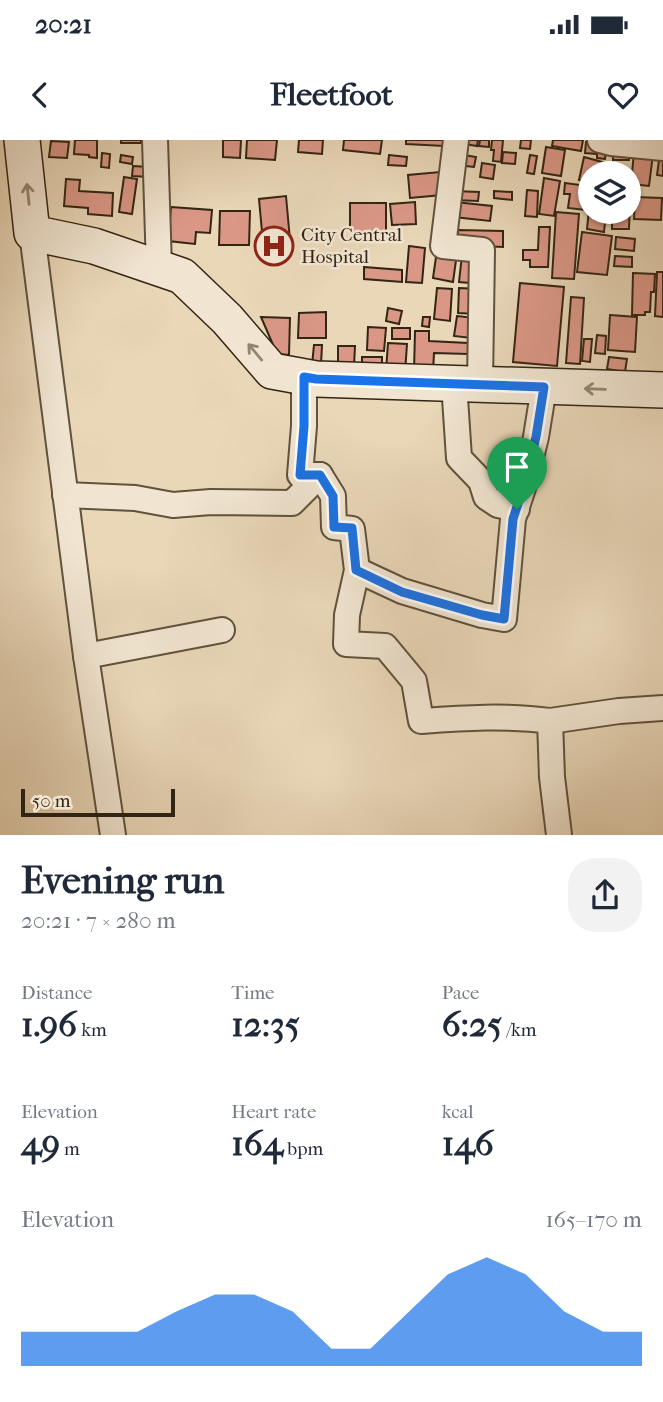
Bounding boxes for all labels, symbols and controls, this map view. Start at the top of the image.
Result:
text: 20:21 [35,9,92,40]
icon: back [21,76,59,114]
text: Fleetfoot [270,76,393,113]
icon: heart [604,76,642,114]
map controls [578,161,641,224]
button: layers [578,161,641,224]
one-way arrow [21,183,34,206]
place label: City Central Hospital [301,224,402,268]
hospital icon: City Central Hospital [253,225,295,267]
one-way arrow [247,343,263,361]
one-way arrow [584,382,607,395]
pin [487,437,547,509]
icon: arrive [498,448,536,486]
scale bar [21,786,175,818]
text: 50 m [32,790,71,812]
text: Evening run [21,858,224,903]
button: share [568,858,642,932]
text: 20:21 · 7 × 280 m [21,907,176,934]
text: Distance [21,982,92,1004]
text: Time [231,982,275,1004]
text: Pace [442,982,480,1004]
text: 1.96 [21,1004,77,1045]
text: 12:35 [231,1004,300,1045]
text: 6:25 [442,1004,502,1045]
text: km [77,1019,107,1041]
text: /km [502,1019,537,1041]
text: Elevation [21,1101,98,1123]
text: Heart rate [231,1101,316,1123]
text: kcal [442,1101,474,1123]
text: 49 [21,1123,60,1164]
text: 164 [231,1123,283,1164]
text: 146 [442,1123,494,1164]
text: m [60,1138,80,1160]
text: bpm [283,1138,323,1160]
text: Elevation [21,1206,114,1233]
text: 165–170 m [545,1206,642,1233]

